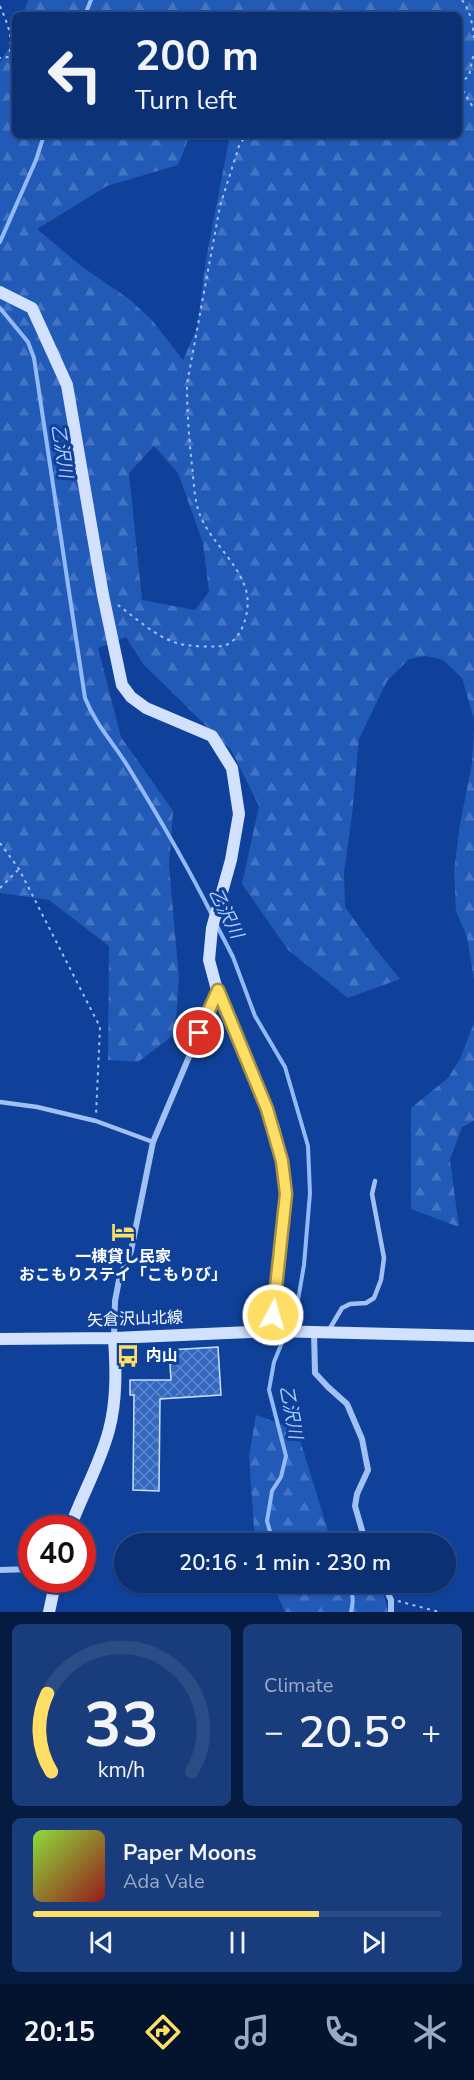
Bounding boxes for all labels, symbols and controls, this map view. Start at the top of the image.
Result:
text: 200 m [135,28,259,85]
icon: left [36,36,114,114]
text: Turn left [135,82,236,119]
water label: 乙沢川 [46,422,78,482]
water label: 乙沢川 [203,883,250,944]
pin [173,1007,224,1058]
icon: arrive [182,1016,215,1049]
hotel icon: 一棟貸し民家 おこもりステイ「こもりび」 [110,1219,136,1245]
place label: 一棟貸し民家 おこもりステイ「こもりび」 [19,1246,227,1286]
position arrow [241,1283,305,1347]
street label: 矢倉沢山北線 [87,1306,183,1332]
bus stop icon: 内山 [115,1343,141,1369]
place label: 内山 [146,1345,178,1367]
water label: 乙沢川 [274,1383,308,1443]
speed limit sign: 40 [18,1515,96,1593]
text: 20:16 · 1 min · 230 m [179,1548,391,1578]
text: Climate [264,1672,333,1699]
text: 33 [84,1683,159,1768]
text: 20.5° [298,1702,407,1763]
text: − [264,1710,284,1755]
text: + [421,1710,441,1755]
text: km/h [98,1755,145,1785]
text: Paper Moons [123,1838,257,1868]
text: Ada Vale [123,1868,205,1895]
icon: previous [85,1926,118,1959]
icon: pause [221,1926,254,1959]
icon: next [357,1926,390,1959]
icon: directions [142,2011,184,2053]
icon: music [231,2011,273,2053]
icon: phone [320,2011,362,2053]
icon: climate [409,2011,451,2053]
text: 20:15 [23,2014,95,2051]

